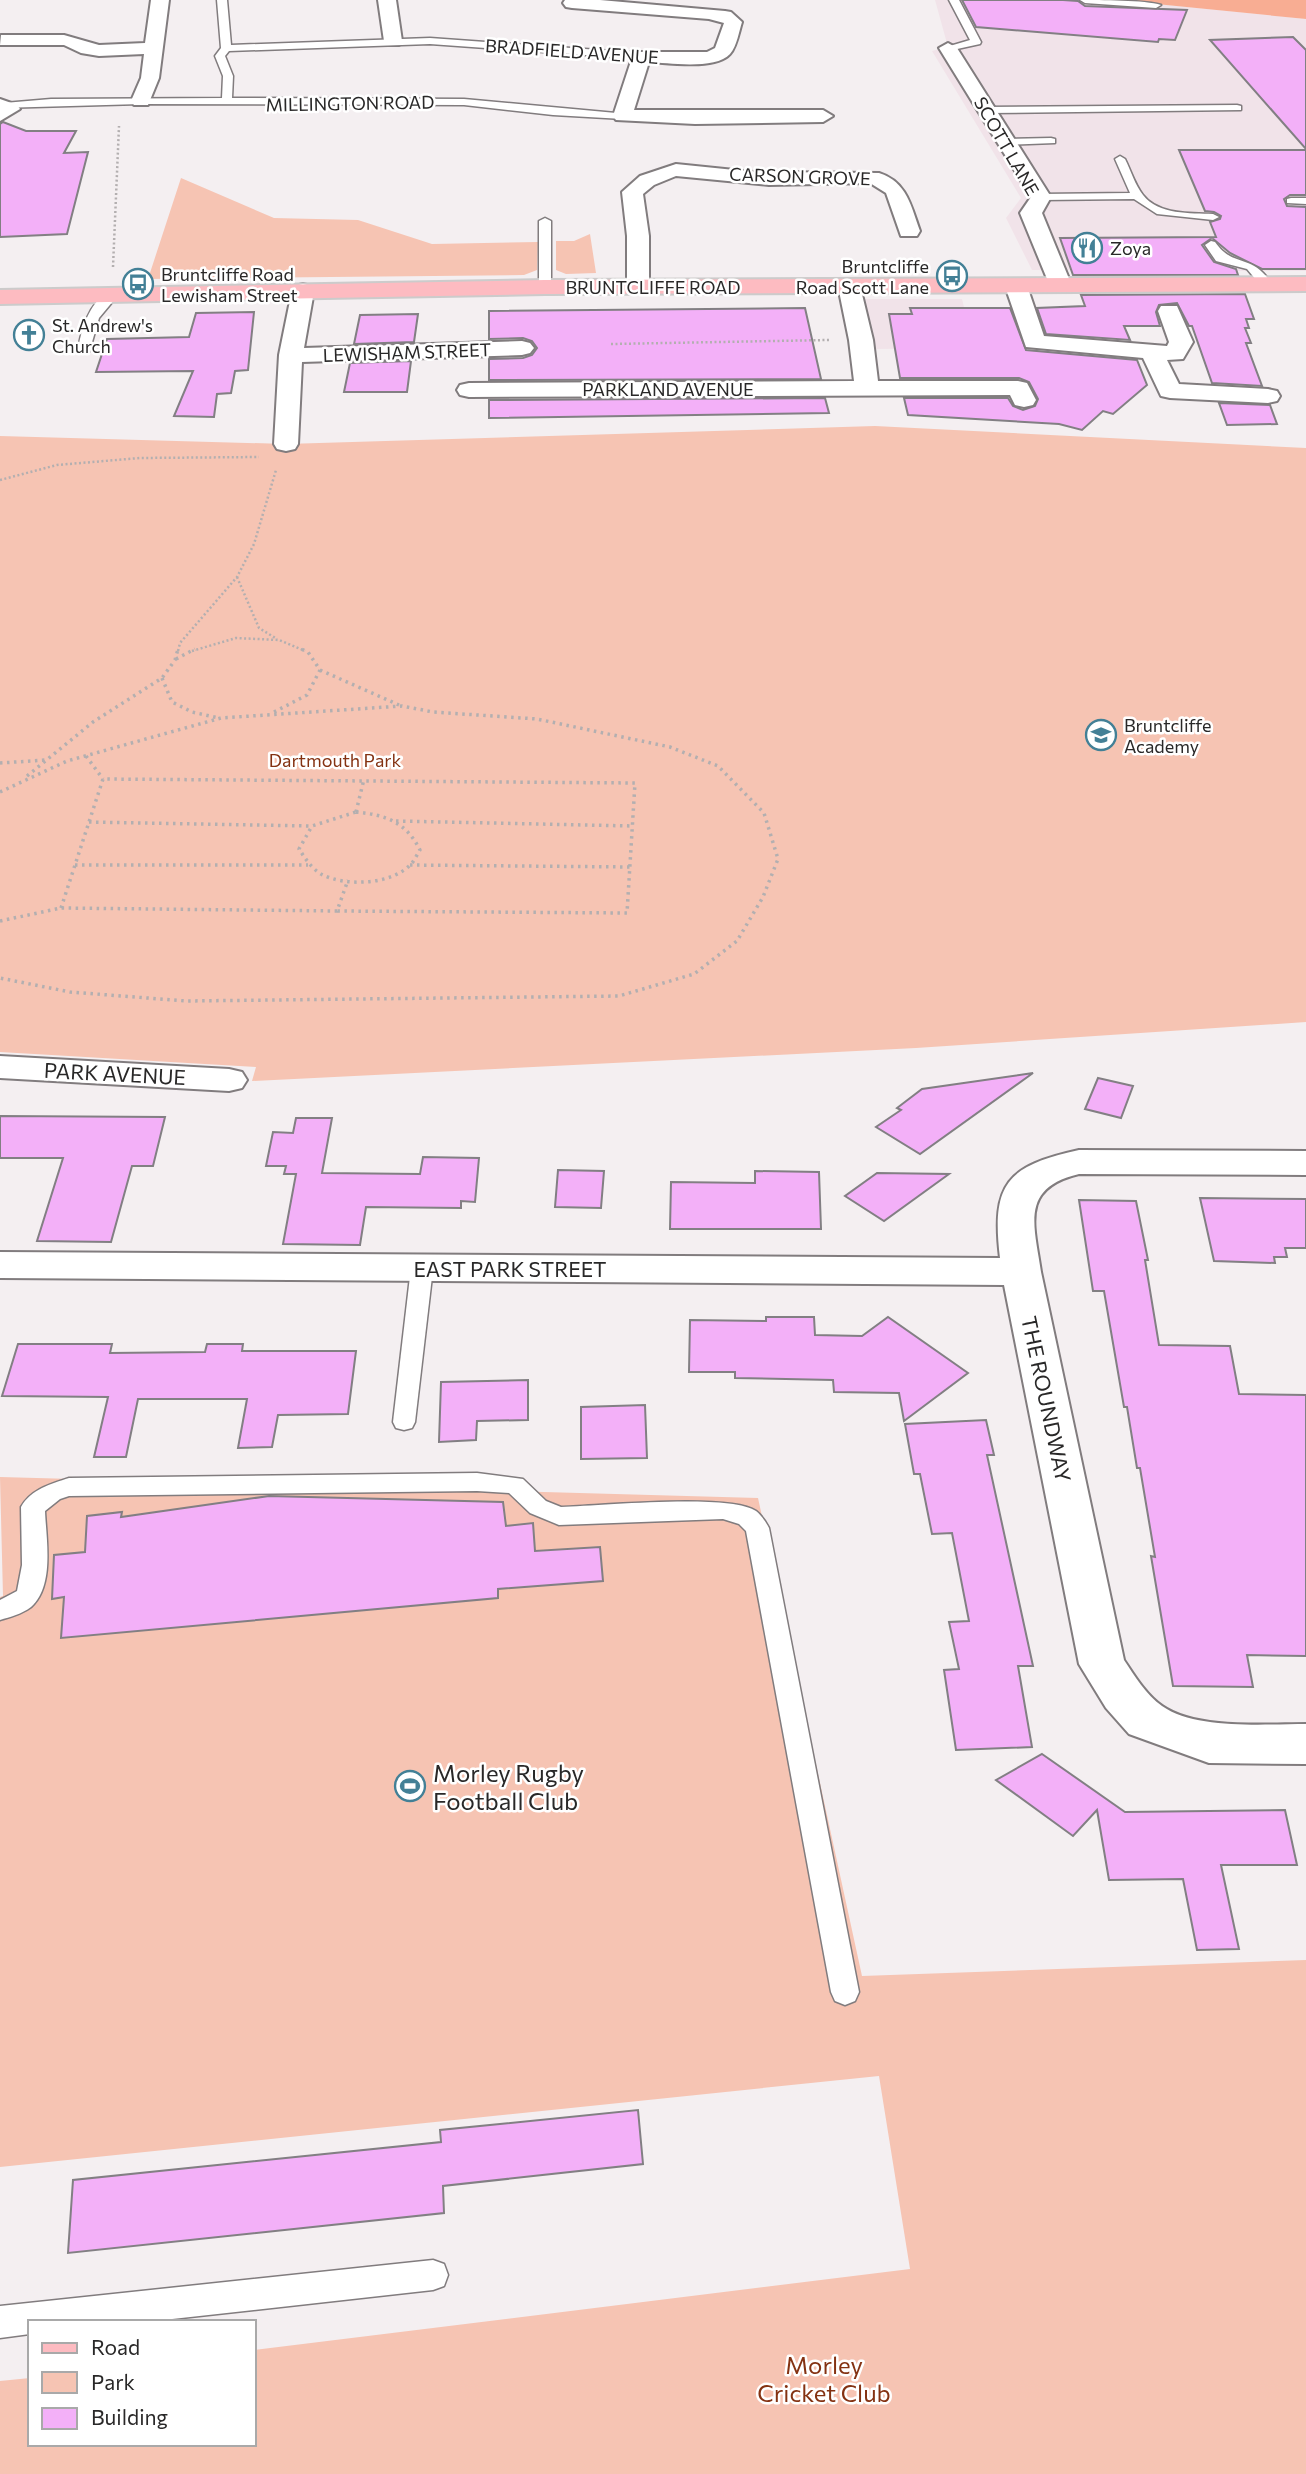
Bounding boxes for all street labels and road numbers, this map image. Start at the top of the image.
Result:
street label: BRADFIELD AVENUE [484,34,660,68]
street label: MILLINGTON ROAD [265,91,435,115]
street label: SCOTT LANE [970,93,1044,199]
street label: CARSON GROVE [729,163,871,189]
street label: BRUNTCLIFFE ROAD [565,276,741,298]
street label: LEWISHAM STREET [322,338,492,366]
street label: PARKLAND AVENUE [582,378,754,400]
street label: PARK AVENUE [43,1057,187,1089]
street label: EAST PARK STREET [413,1256,607,1281]
street label: THE ROUNDWAY [1017,1314,1077,1485]

